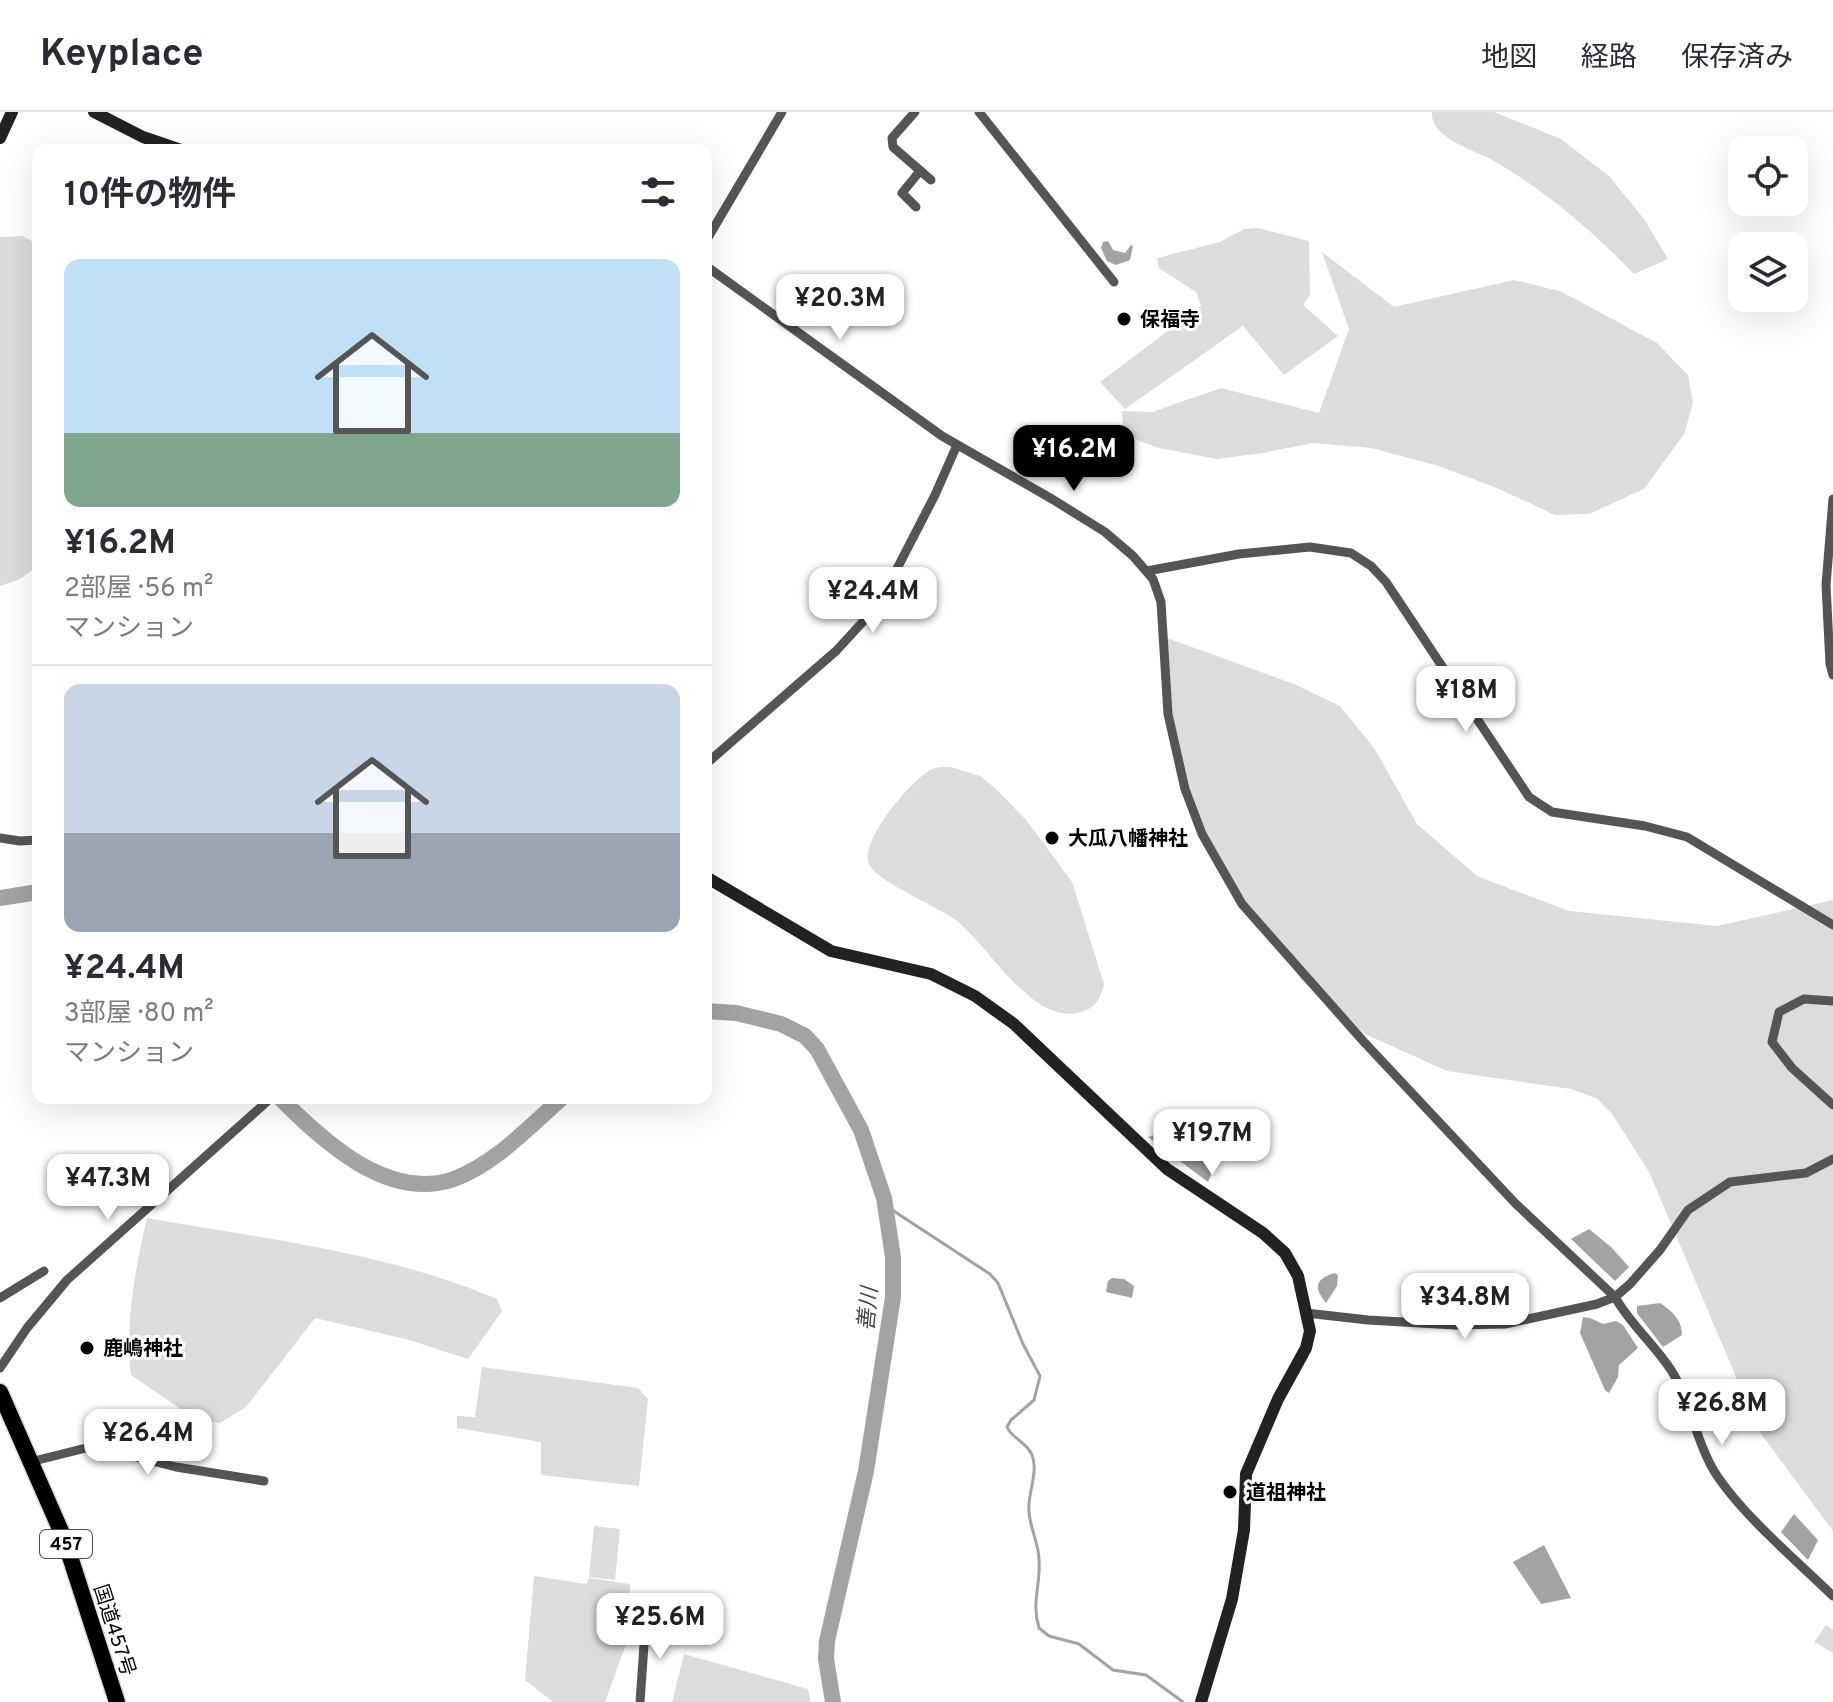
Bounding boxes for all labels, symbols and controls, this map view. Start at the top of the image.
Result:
text: Keyplace [40,31,204,80]
text: 地図 [1481,41,1537,77]
text: 経路 [1581,41,1637,77]
text: 保存済み [1681,41,1793,77]
map controls [1728,136,1808,312]
button: locate [1728,136,1808,216]
icon: filters [636,170,680,214]
text: 10件の物件 [64,175,236,218]
button: layers [1728,232,1808,312]
pin: ¥20.3M [775,274,905,342]
text: ¥20.3M [794,283,886,316]
place label: 保福寺 [1140,308,1200,334]
marker: 保福寺 [1115,310,1133,328]
icon: home [300,311,444,455]
pin: ¥16.2M [1009,425,1139,493]
text: ¥16.2M [1031,434,1117,467]
text: ¥16.2M [64,523,176,566]
pin: ¥24.4M [808,567,938,635]
text: 2部屋 · 56 m² [64,573,213,606]
text: ¥24.4M [827,576,919,609]
text: マンション [64,613,194,646]
pin: ¥18M [1419,666,1513,734]
text: ¥18M [1434,675,1498,708]
icon: home [300,736,444,880]
place label: 大瓜八幡神社 [1068,827,1188,853]
marker: 大瓜八幡神社 [1043,829,1061,847]
text: ¥24.4M [64,948,185,991]
text: 3部屋 · 80 m² [64,998,214,1031]
text: マンション [64,1038,194,1071]
pin: ¥19.7M [1147,1109,1277,1177]
text: ¥19.7M [1171,1118,1253,1151]
pin: ¥47.3M [43,1154,173,1222]
text: ¥47.3M [65,1163,151,1196]
pin: ¥34.8M [1400,1273,1530,1341]
text: ¥34.8M [1419,1282,1511,1315]
water label: 善川 [854,1284,885,1332]
place label: 鹿嶋神社 [103,1337,183,1363]
marker: 鹿嶋神社 [78,1339,96,1357]
pin: ¥26.8M [1657,1379,1787,1447]
text: ¥26.8M [1676,1388,1768,1421]
pin: ¥26.4M [83,1409,213,1477]
text: ¥26.4M [102,1418,194,1451]
place label: 道祖神社 [1246,1481,1326,1507]
marker: 道祖神社 [1221,1483,1239,1501]
road number: 457 [40,1530,92,1558]
street label: 国道457号 [86,1581,140,1680]
pin: ¥25.6M [595,1593,725,1661]
text: ¥25.6M [615,1602,705,1635]

